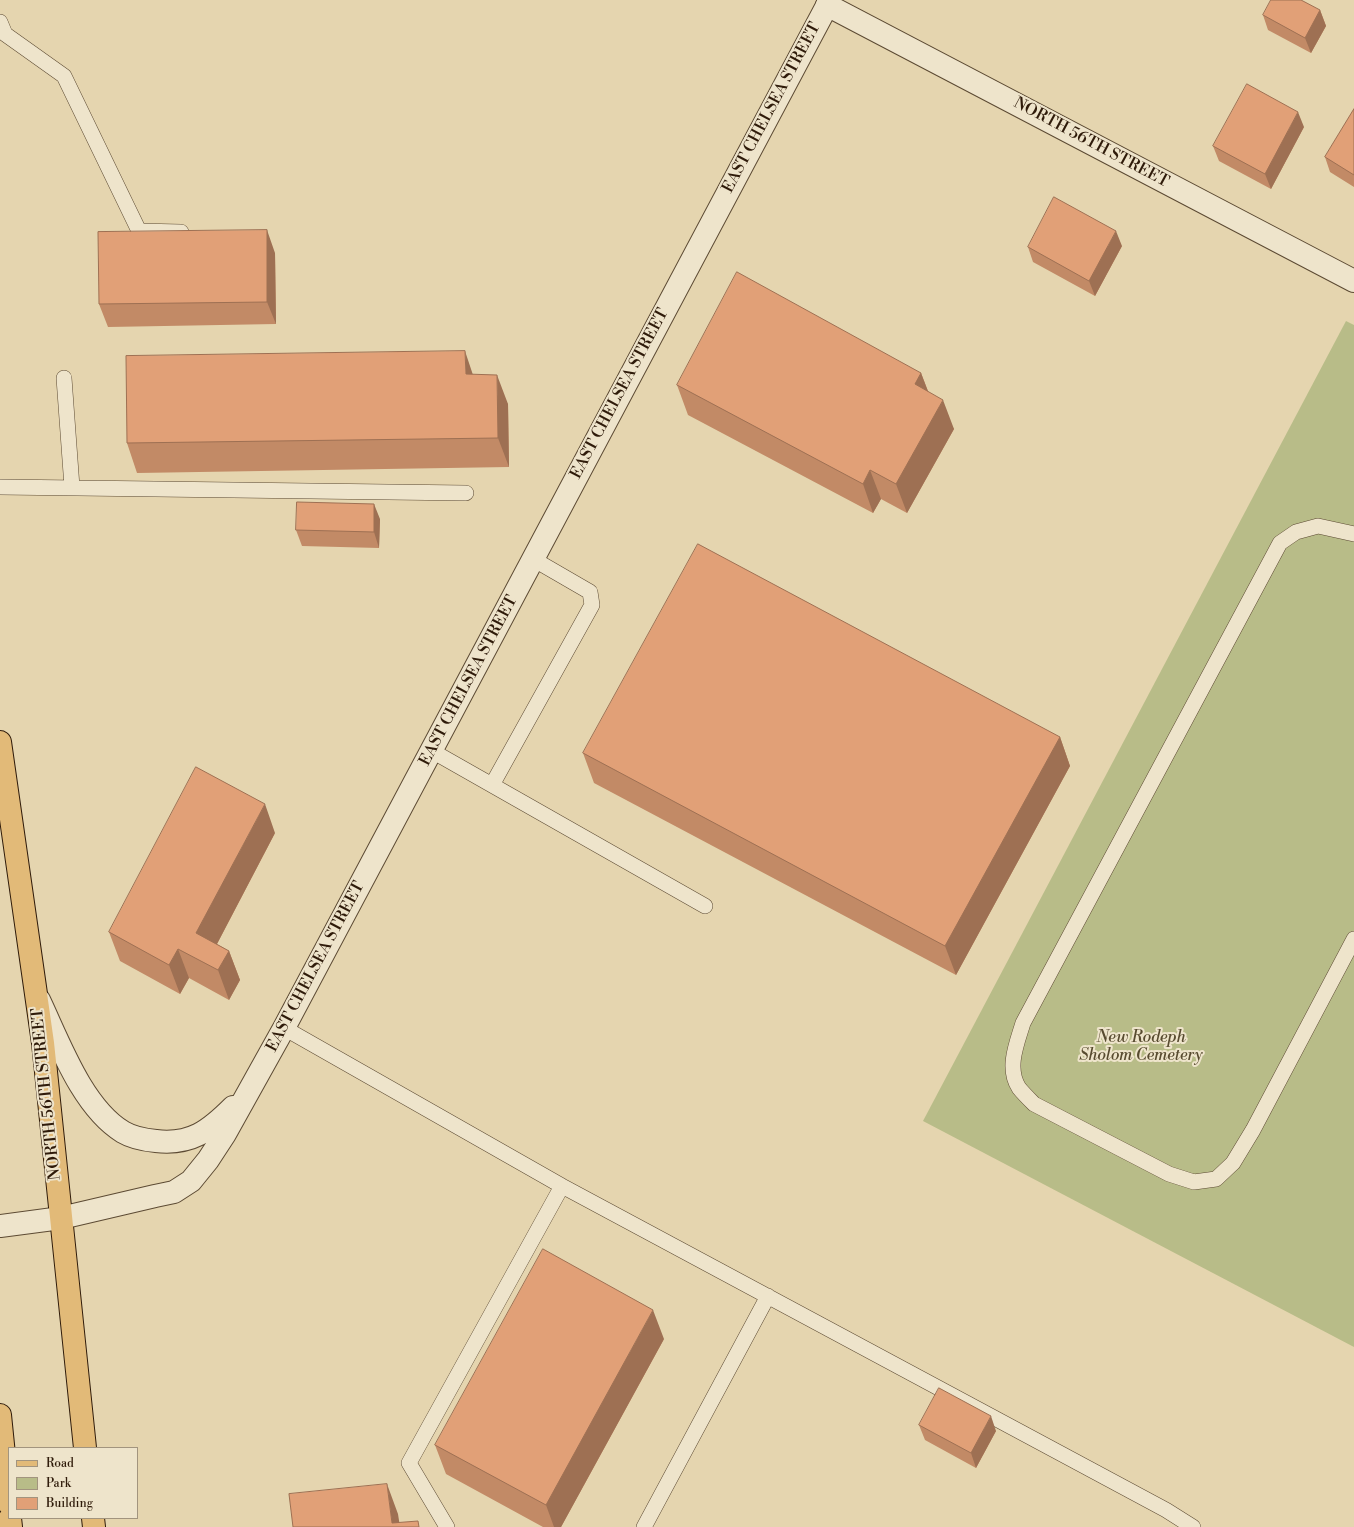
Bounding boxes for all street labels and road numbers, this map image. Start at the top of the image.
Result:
street label: EAST CHELSEA STREET [719,19,825,197]
street label: NORTH 56TH STREET [1010,94,1172,192]
street label: EAST CHELSEA STREET [567,305,673,483]
street label: EAST CHELSEA STREET [416,592,522,770]
street label: EAST CHELSEA STREET [263,878,369,1056]
street label: NORTH 56TH STREET [28,1007,66,1181]

